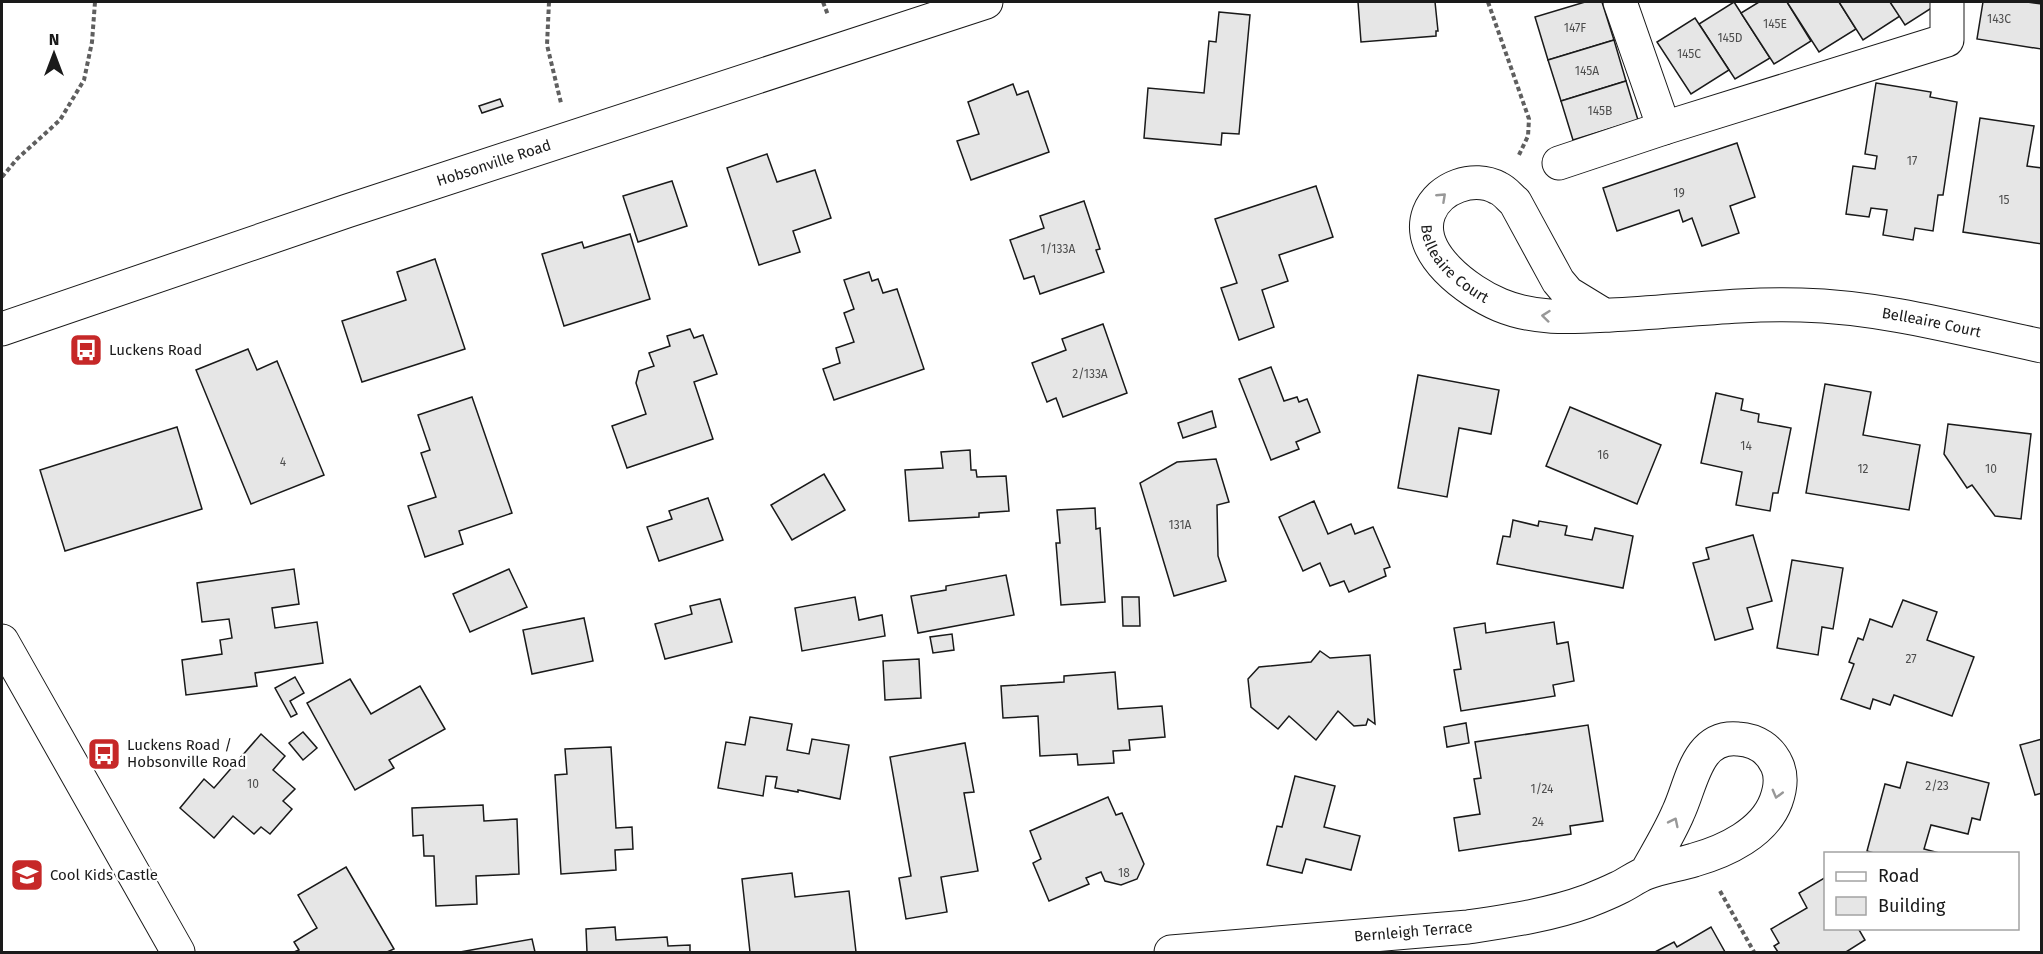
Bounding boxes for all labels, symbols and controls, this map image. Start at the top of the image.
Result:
house number: 143C [1987,12,2011,26]
house number: 145E [1763,17,1787,31]
house number: 147F [1564,21,1586,35]
north arrow [24,24,84,84]
text: N [49,30,59,49]
house number: 145D [1717,31,1743,45]
house number: 145C [1677,47,1701,61]
house number: 145A [1575,64,1599,78]
house number: 145B [1588,104,1612,118]
street label: Hobsonville Road [434,136,553,190]
house number: 17 [1907,154,1917,168]
house number: 19 [1673,186,1685,200]
one-way arrow [1435,193,1445,204]
house number: 15 [1998,193,2010,207]
street label: Belleaire Court [1417,224,1492,307]
house number: 1/133A [1041,242,1076,256]
street label: Belleaire Court [1881,304,1983,341]
one-way arrow [1541,310,1550,323]
bus stop icon: Luckens Road [68,332,104,368]
place label: Luckens Road [109,341,202,359]
house number: 2/133A [1072,367,1108,381]
house number: 14 [1740,439,1752,453]
house number: 16 [1597,448,1609,462]
house number: 4 [280,455,287,469]
house number: 12 [1857,462,1869,476]
house number: 10 [1985,462,1997,476]
house number: 131A [1169,518,1192,532]
house number: 27 [1905,652,1917,666]
bus stop icon: Luckens Road / Hobsonville Road [86,736,122,772]
place label: Luckens Road / Hobsonville Road [127,736,246,771]
house number: 10 [247,777,259,791]
house number: 2/23 [1925,779,1949,793]
house number: 1/24 [1531,782,1554,796]
one-way arrow [1772,789,1785,799]
house number: 24 [1532,815,1545,829]
one-way arrow [1666,817,1678,828]
legend [1824,852,2019,930]
school or university icon: Cool Kids Castle [9,857,45,893]
text: Road [1878,865,1920,887]
place label: Cool Kids Castle [50,866,158,884]
house number: 18 [1118,866,1130,880]
text: Building [1878,895,1946,917]
street label: Bernleigh Terrace [1353,917,1474,946]

